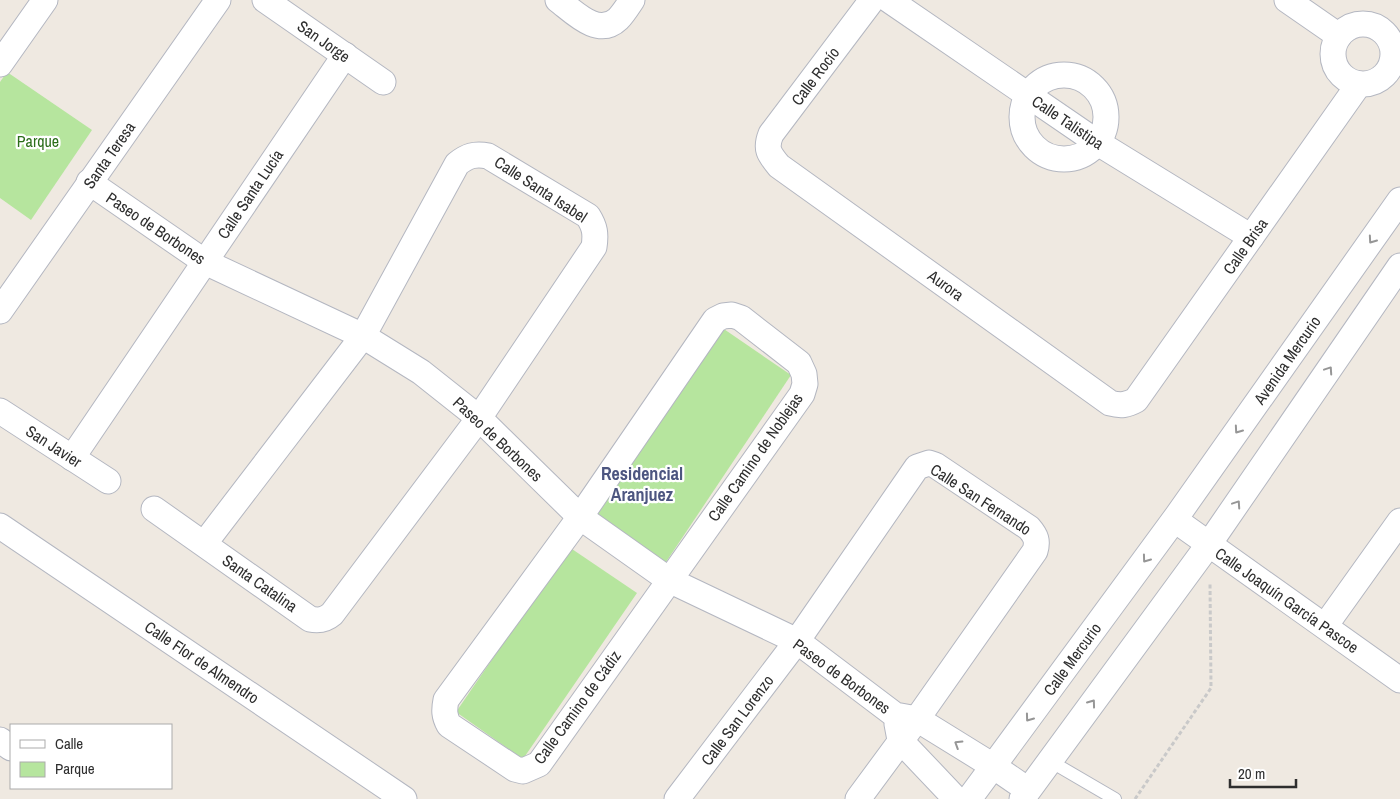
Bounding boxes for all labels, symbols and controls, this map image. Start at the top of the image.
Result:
street label: San Jorge [293,15,355,67]
street label: Calle Rocío [786,42,844,110]
street label: Calle Talistipa [1028,90,1109,155]
street label: Santa Teresa [78,117,141,193]
park label: Parque [17,130,59,152]
street label: Calle Santa Lucía [212,144,288,243]
street label: Calle Santa Isabel [490,151,592,227]
street label: Paseo de Borbones [102,187,210,269]
street label: Calle Brisa [1218,213,1273,279]
one-way arrow [1369,234,1378,244]
street label: Aurora [923,264,969,306]
street label: Avenida Mercurio [1248,311,1326,409]
one-way arrow [1323,366,1332,376]
street label: Calle Camino de Noblejas [702,388,808,526]
street label: Paseo de Borbones [448,392,548,486]
street label: San Javier [22,420,87,473]
one-way arrow [1235,424,1244,434]
street label: Calle San Fernando [926,458,1036,540]
district label: Residencial Aranjuez [601,461,683,507]
one-way arrow [1231,500,1240,510]
street label: Calle Joaquín García Pascoe [1211,542,1363,658]
street label: Santa Catalina [218,549,302,617]
one-way arrow [1143,553,1152,563]
street label: Calle Flor de Almendro [141,616,263,708]
street label: Calle Mercurio [1038,618,1106,700]
street label: Paseo de Borbones [789,633,895,719]
street label: Calle Camino de Cádiz [528,645,626,768]
street label: Calle San Lorenzo [696,670,778,770]
one-way arrow [1086,699,1095,709]
one-way arrow [1026,712,1035,722]
legend [10,724,172,789]
text: Calle [55,733,83,754]
one-way arrow [955,741,964,750]
scale bar [1230,756,1296,788]
text: Parque [55,758,95,779]
text: 20 m [1238,763,1265,784]

